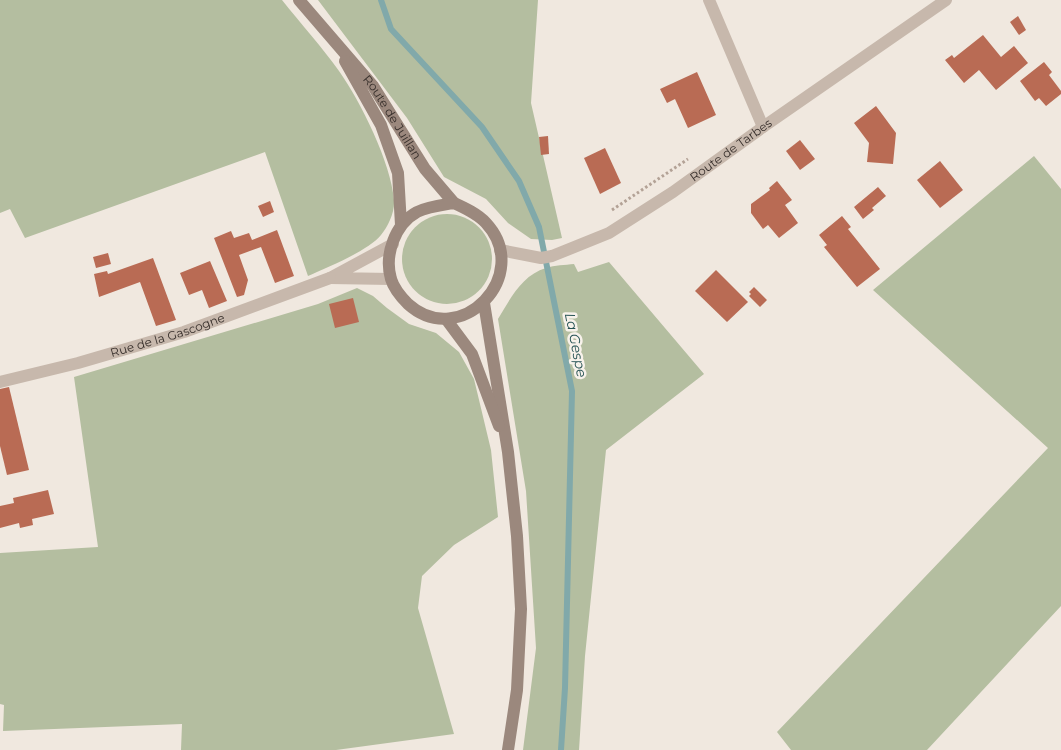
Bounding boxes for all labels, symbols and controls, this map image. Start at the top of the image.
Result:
street label: Route de Juillan [360,72,425,162]
street label: Route de Tarbes [687,115,775,184]
street label: Rue de la Gascogne [108,310,227,360]
water label: La Gespe [561,311,591,379]

